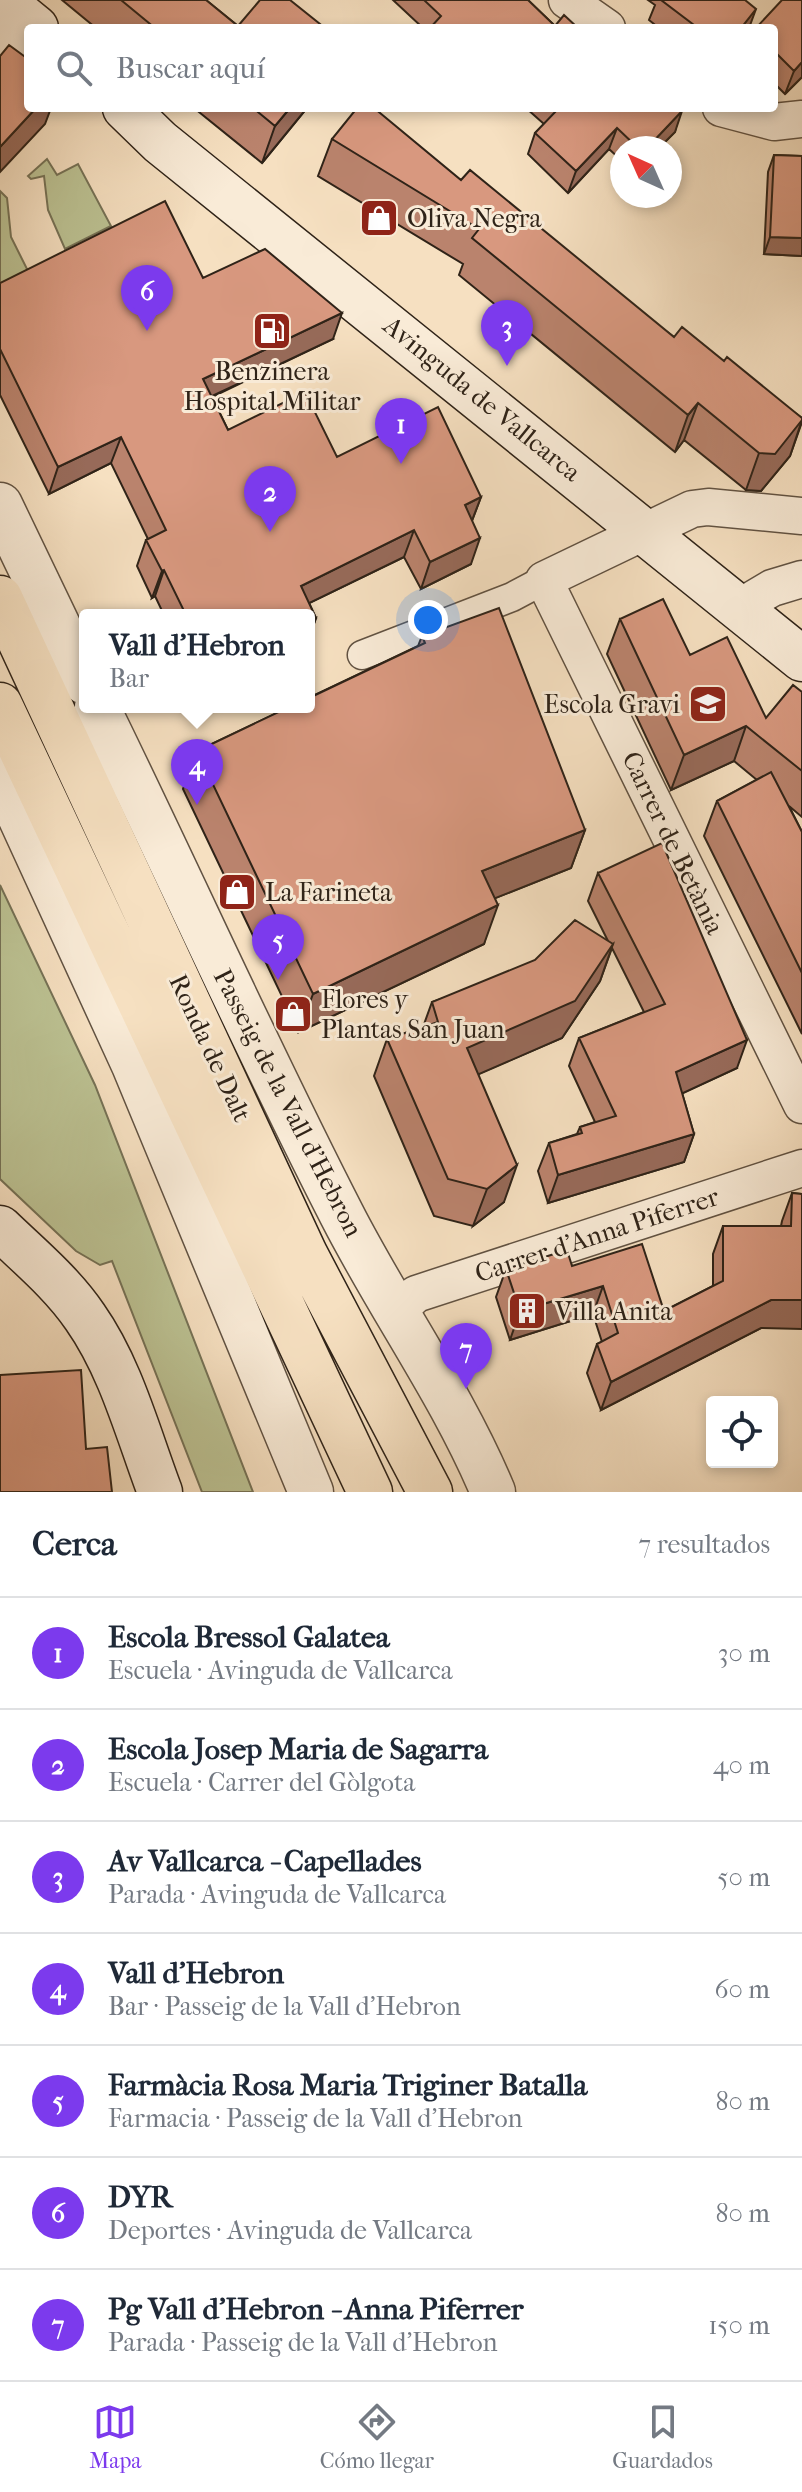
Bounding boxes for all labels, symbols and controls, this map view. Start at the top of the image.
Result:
search box [24,24,778,112]
icon: search [52,46,96,90]
text: Buscar aquí [116,51,265,86]
north arrow [610,136,682,208]
shop icon: Oliva Negra [358,197,400,239]
place label: Oliva Negra [407,203,543,234]
pin: 6 [121,265,173,331]
pin: 3 [481,300,533,366]
street label: Avinguda de Vallcarca [376,309,588,489]
fuel station icon: Benzinera Hospital Militar [251,310,293,352]
place label: Benzinera Hospital Militar [183,356,361,417]
pin: 1 [375,398,427,464]
pin: 2 [244,466,296,532]
your location [408,600,448,640]
popup [79,609,315,713]
text: Vall d'Hebron [109,628,285,663]
text: Bar [109,663,149,694]
school or university icon: Escola Gravi [687,683,729,725]
place label: Escola Gravi [544,689,680,720]
pin: 4 [171,739,223,805]
street label: Carrer de Betània [615,747,731,940]
shop icon: La Farineta [216,871,258,913]
place label: La Farineta [265,877,393,908]
pin: 5 [252,914,304,980]
street label: Passeig de la Vall d'Hebron [207,964,369,1242]
street label: Ronda de Dalt [162,969,258,1127]
place label: Flores y Plantas San Juan [321,984,505,1045]
shop icon: Flores y Plantas San Juan [272,993,314,1035]
street label: Carrer d'Anna Piferrer [471,1181,723,1289]
building icon: Villa Anita [506,1290,548,1332]
place label: Villa Anita [554,1296,673,1327]
pin: 7 [440,1323,492,1389]
map controls [706,1396,778,1468]
button: locate [706,1396,778,1468]
text: Cerca [32,1524,117,1564]
text: 7 resultados [639,1529,770,1560]
text: Escola Bressol Galatea [108,1620,390,1655]
text: 1 [53,1638,63,1669]
text: 30 m [718,1638,770,1669]
text: Escuela · Avinguda de Vallcarca [108,1655,453,1686]
text: Escola Josep Maria de Sagarra [108,1732,488,1767]
text: 2 [51,1750,65,1781]
text: 40 m [713,1750,770,1781]
text: Escuela · Carrer del Gòlgota [108,1767,415,1798]
text: Av Vallcarca - Capellades [108,1844,422,1879]
text: 3 [53,1862,63,1893]
text: 50 m [717,1862,770,1893]
text: Parada · Avinguda de Vallcarca [108,1879,446,1910]
text: Vall d'Hebron [108,1956,284,1991]
text: 4 [50,1974,66,2005]
text: 60 m [714,1974,770,2005]
text: Bar · Passeig de la Vall d'Hebron [108,1991,461,2022]
text: Farmàcia Rosa Maria Triginer Batalla [108,2068,587,2103]
text: 5 [52,2086,64,2117]
text: 80 m [715,2086,770,2117]
text: Farmacia · Passeig de la Vall d'Hebron [108,2103,523,2134]
text: DYR [108,2180,172,2215]
text: 6 [51,2198,65,2229]
text: 80 m [715,2198,770,2229]
text: Deportes · Avinguda de Vallcarca [108,2215,472,2246]
text: Pg Vall d'Hebron - Anna Piferrer [108,2292,523,2327]
text: 7 [52,2310,64,2341]
text: 150 m [708,2310,770,2341]
text: Parada · Passeig de la Vall d'Hebron [108,2327,498,2358]
tab: Mapa [89,2400,142,2474]
tab: Cómo llegar [320,2400,434,2474]
tab: Guardados [612,2400,713,2474]

